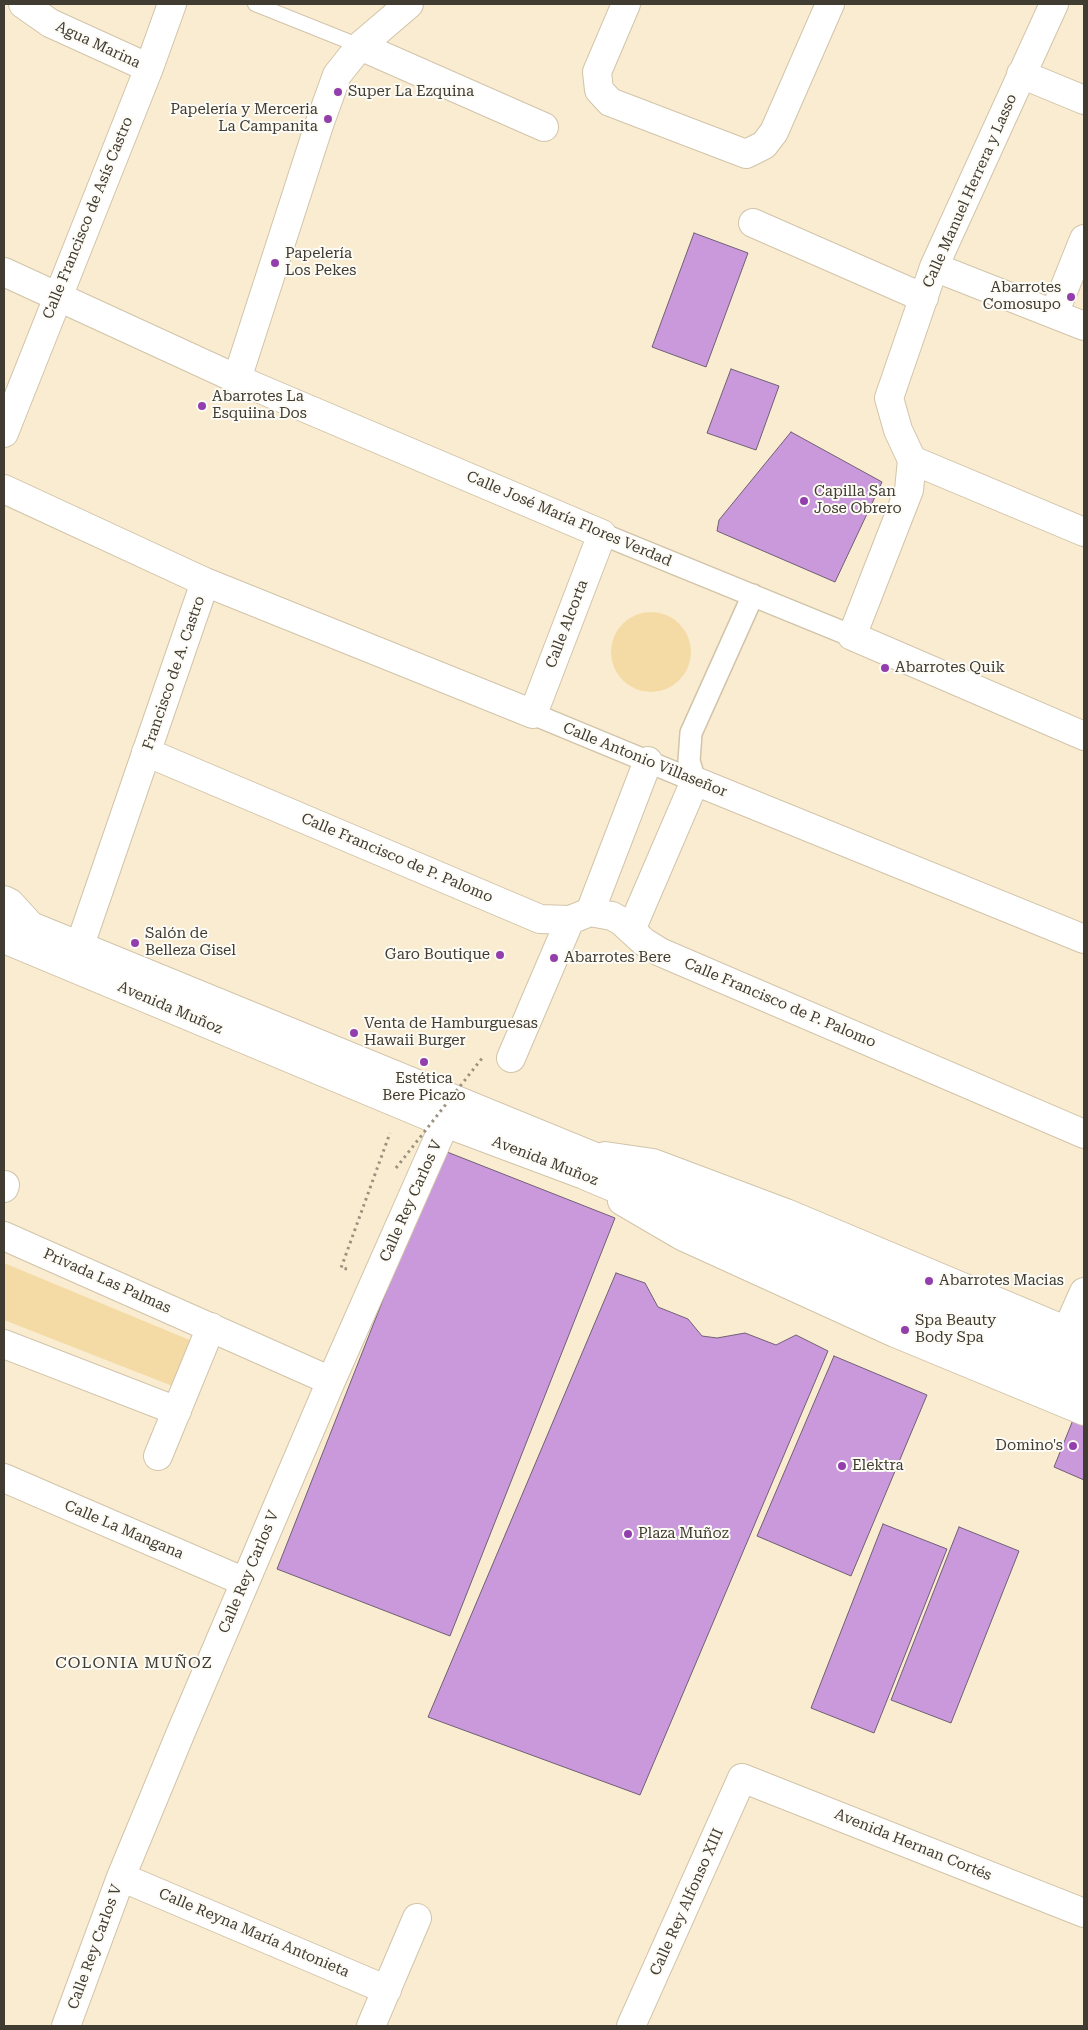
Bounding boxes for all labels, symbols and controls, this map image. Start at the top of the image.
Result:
street label: Agua Marina [53,18,143,72]
place label: Super La Ezquina [348,83,474,101]
marker: Super La Ezquina [332,86,344,98]
street label: Calle Manuel Herrera y Lasso [919,91,1021,291]
place label: Papelería y Merceria La Campanita [170,101,318,136]
marker: Papelería y Merceria La Campanita [322,113,334,125]
street label: Calle Francisco de Asís Castro [39,114,137,322]
place label: Papelería Los Pekes [285,245,356,280]
marker: Papelería Los Pekes [269,257,281,269]
place label: Abarrotes Comosupo [983,279,1061,314]
marker: Abarrotes Comosupo [1065,291,1077,303]
place label: Abarrotes La Esquiina Dos [212,388,307,423]
marker: Abarrotes La Esquiina Dos [196,400,208,412]
street label: Calle José María Flores Verdad [464,468,674,570]
place label: Capilla San Jose Obrero [814,483,902,518]
marker: Capilla San Jose Obrero [798,495,810,507]
street label: Calle Alcorta [542,577,592,671]
street label: Francisco de A. Castro [139,594,209,752]
place label: Abarrotes Quik [895,659,1005,677]
marker: Abarrotes Quik [879,662,891,674]
street label: Calle Antonio Villaseñor [560,719,730,801]
street label: Calle Francisco de P. Palomo [298,809,496,907]
place label: Salón de Belleza Gisel [145,925,236,960]
marker: Salón de Belleza Gisel [129,937,141,949]
place label: Garo Boutique [385,946,490,964]
marker: Garo Boutique [494,949,506,961]
place label: Abarrotes Bere [564,949,671,967]
marker: Abarrotes Bere [548,952,560,964]
street label: Calle Francisco de P. Palomo [681,954,879,1052]
street label: Avenida Muñoz [115,978,225,1038]
place label: Venta de Hamburguesas Hawaii Burger [364,1015,538,1050]
marker: Venta de Hamburguesas Hawaii Burger [348,1027,360,1039]
marker: Estética Bere Picazo [418,1056,430,1068]
place label: Estética Bere Picazo [382,1070,466,1105]
street label: Avenida Muñoz [489,1132,601,1190]
street label: Calle Rey Carlos V [376,1137,446,1265]
street label: Privada Las Palmas [40,1245,174,1317]
place label: Abarrotes Macias [939,1272,1064,1290]
marker: Abarrotes Macias [923,1275,935,1287]
place label: Spa Beauty Body Spa [915,1312,996,1347]
marker: Spa Beauty Body Spa [899,1324,911,1336]
place label: Domino's [995,1437,1063,1455]
marker: Domino's [1067,1440,1079,1452]
place label: Elektra [852,1457,904,1475]
marker: Elektra [836,1460,848,1472]
street label: Calle La Mangana [62,1497,186,1563]
street label: Calle Rey Carlos V [215,1508,283,1636]
place label: Plaza Muñoz [638,1525,729,1543]
marker: Plaza Muñoz [622,1528,634,1540]
district label: COLONIA MUÑOZ [54,1653,214,1673]
street label: Avenida Hernan Cortés [832,1805,994,1885]
street label: Calle Rey Alfonso XIII [646,1826,728,1978]
street label: Calle Rey Carlos V [64,1882,126,2012]
street label: Calle Reyna María Antonieta [156,1885,352,1981]

